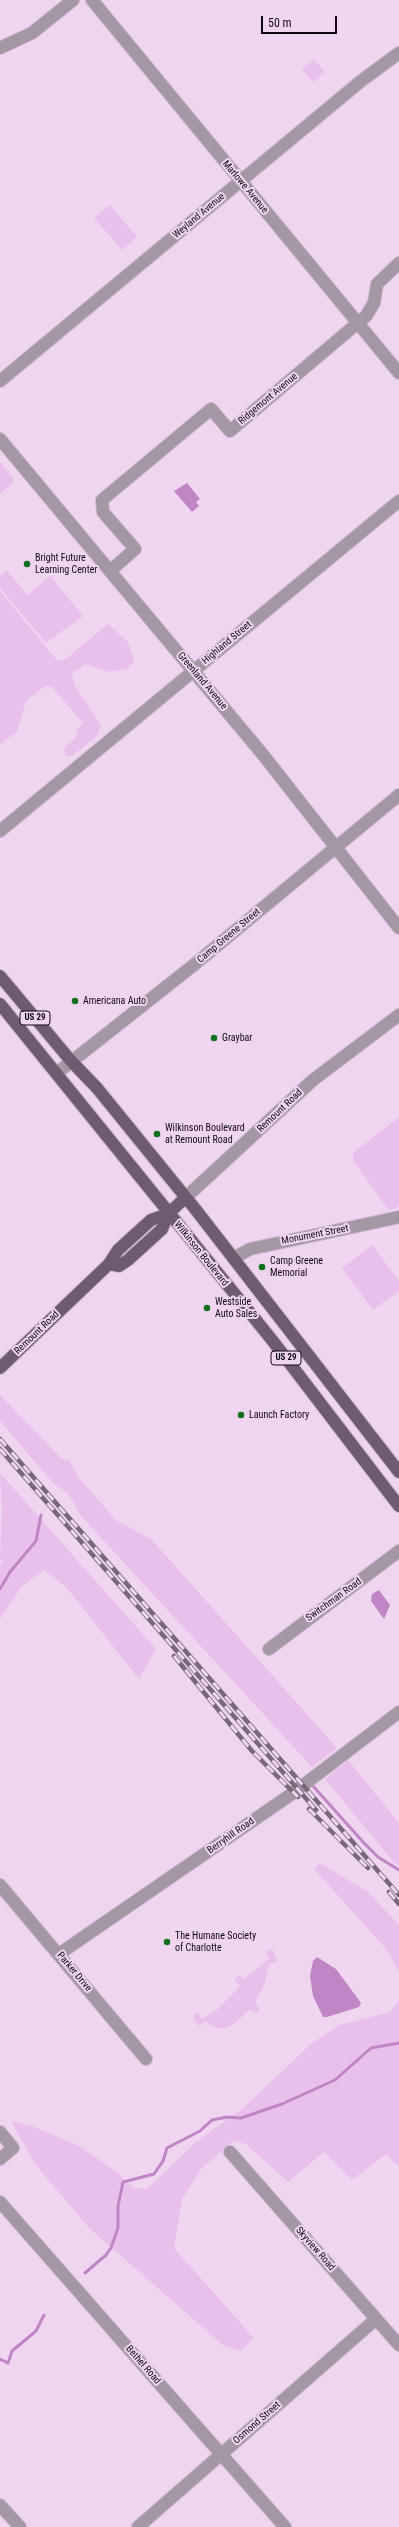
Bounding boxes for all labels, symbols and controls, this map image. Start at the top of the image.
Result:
scale bar [263,8,339,34]
text: 50 m [268,16,292,30]
street label: Marlowe Avenue [220,158,270,216]
street label: Weyland Avenue [171,191,227,241]
street label: Ridgemont Avenue [236,371,300,427]
place label: Bright Future Learning Center [35,552,97,576]
marker: Bright Future Learning Center [22,559,32,569]
street label: Highland Street [200,619,254,667]
street label: Greenland Avenue [175,650,229,712]
street label: Camp Greene Street [195,906,263,966]
place label: Americana Auto [83,995,146,1007]
marker: Americana Auto [70,996,80,1006]
road number: US 29 [20,1011,50,1025]
place label: Graybar [222,1032,252,1044]
marker: Graybar [209,1033,219,1043]
street label: Remount Road [255,1087,305,1135]
place label: Wilkinson Boulevard at Remount Road [165,1122,245,1146]
marker: Wilkinson Boulevard at Remount Road [152,1129,162,1139]
street label: Wilkinson Boulevard [171,1219,231,1289]
street label: Monument Street [280,1223,350,1247]
place label: Camp Greene Memorial [270,1255,323,1278]
marker: Camp Greene Memorial [257,1262,267,1272]
place label: Westside Auto Sales [215,1296,257,1320]
marker: Westside Auto Sales [202,1303,212,1313]
street label: Remount Road [12,1309,62,1357]
road number: US 29 [271,1351,301,1365]
place label: Launch Factory [249,1409,309,1421]
marker: Launch Factory [236,1410,246,1420]
street label: Switchman Road [304,1576,364,1624]
street label: Berryhill Road [205,1815,257,1857]
place label: The Humane Society of Charlotte [175,1930,256,1954]
marker: The Humane Society of Charlotte [162,1937,172,1947]
street label: Parker Drive [54,1950,94,1994]
street label: Skyview Road [293,2225,337,2273]
street label: Bethel Road [123,2343,163,2387]
street label: Osmond Street [231,2399,283,2447]

